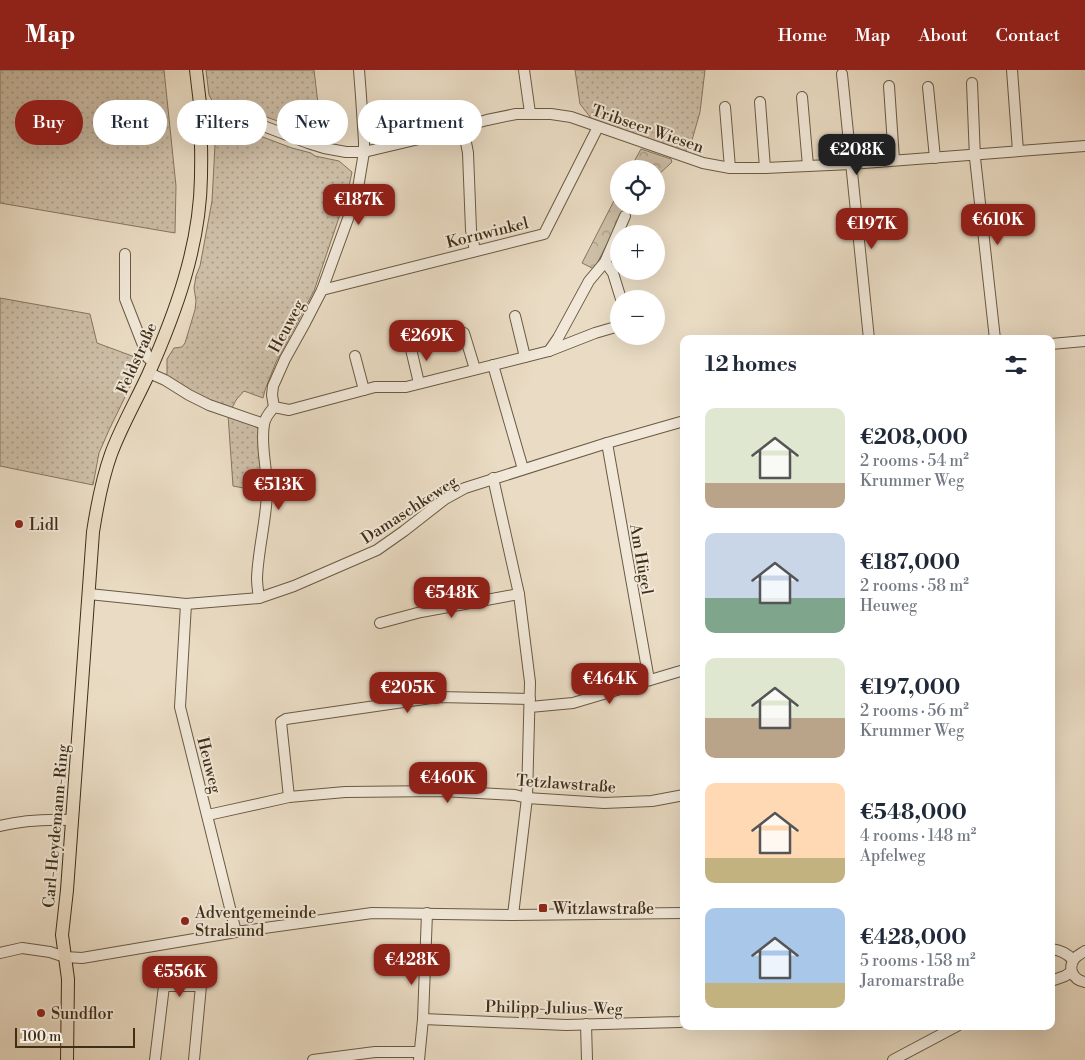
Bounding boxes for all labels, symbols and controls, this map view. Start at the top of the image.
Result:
text: Map [25,20,75,50]
text: Home [778,24,827,47]
text: Map [855,24,891,47]
text: About [919,24,968,47]
text: Contact [996,24,1060,47]
chip: Buy [15,100,83,145]
chip: Rent [93,100,167,145]
chip: Filters [177,100,267,145]
chip: New [277,100,348,145]
chip: Apartment [358,100,482,145]
street label: Tribseer Wiesen [589,100,707,158]
pin: €208K [822,134,892,176]
text: €208K [829,140,885,160]
map controls [610,160,665,345]
button: locate [610,160,665,215]
pin: €187K [324,184,394,226]
text: €187K [334,190,384,210]
pin: €610K [963,204,1033,246]
pin: €197K [837,208,907,250]
text: €610K [972,210,1024,230]
street label: Kornwinkel [444,213,531,253]
text: €197K [847,214,897,234]
button: + [610,225,665,280]
button: − [610,290,665,345]
street label: Heuweg [265,296,309,356]
street label: Feldstraße [112,320,162,397]
pin: €269K [392,320,462,362]
text: €269K [400,326,454,346]
icon: filters [1002,351,1030,379]
text: 12 homes [705,352,797,378]
text: €208,000 [860,425,968,451]
icon: home [745,428,805,488]
text: 2 rooms · 54 m² [860,451,969,471]
pin: €513K [244,468,314,511]
street label: Damaschkeweg [358,471,462,548]
text: Krummer Weg [860,471,964,491]
text: €513K [254,475,304,495]
place label: Lidl [29,515,59,535]
marker: Lidl [13,518,25,530]
street label: Am Hügel [625,521,657,596]
text: €187,000 [860,550,960,576]
icon: home [745,553,805,613]
pin: €548K [417,576,487,619]
text: 2 rooms · 58 m² [860,576,969,596]
text: €548K [425,583,479,603]
text: Heuweg [860,596,917,616]
pin: €464K [575,662,645,705]
text: €464K [582,669,638,689]
pin: €205K [373,672,443,714]
text: €197,000 [860,675,960,701]
text: €205K [381,678,435,698]
icon: home [745,678,805,738]
text: 2 rooms · 56 m² [860,701,969,721]
text: Krummer Weg [860,721,964,741]
street label: Heuweg [192,735,226,796]
street label: Carl-Heydemann-Ring [39,743,73,909]
pin: €460K [413,762,483,804]
text: €460K [420,768,476,788]
street label: Tetzlawstraße [515,771,617,797]
text: €548,000 [860,800,967,826]
icon: home [745,803,805,863]
text: 4 rooms · 148 m² [860,826,976,846]
text: Apfelweg [860,846,926,866]
place label: Witzlawstraße [552,899,654,919]
marker: Witzlawstraße [537,902,549,914]
place label: Adventgemeinde Stralsund [194,903,316,941]
marker: Adventgemeinde Stralsund [179,915,191,927]
text: €428,000 [860,925,967,951]
icon: home [745,928,805,988]
pin: €428K [377,944,447,986]
text: €428K [385,950,439,970]
text: 5 rooms · 158 m² [860,951,976,971]
pin: €556K [145,956,215,998]
text: €556K [153,962,207,982]
text: Jaromarstraße [860,971,964,991]
street label: Philipp-Julius-Weg [485,997,624,1019]
place label: Sundflor [51,1004,114,1024]
marker: Sundflor [35,1007,47,1019]
scale bar [15,1025,135,1048]
text: 100 m [22,1028,61,1046]

